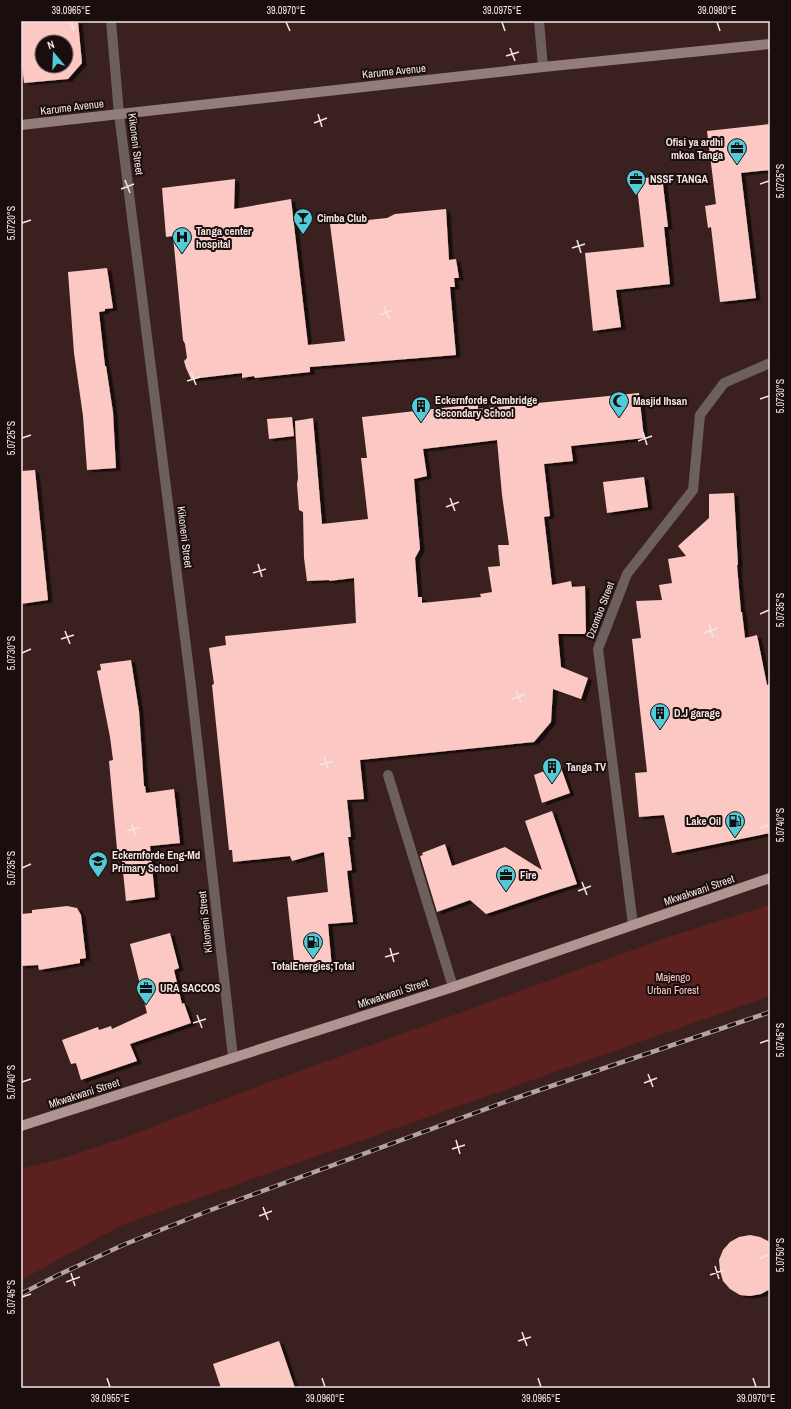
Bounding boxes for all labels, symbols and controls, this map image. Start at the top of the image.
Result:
text: 39.0965°E [51,4,91,17]
text: 39.0970°E [266,4,306,17]
text: 39.0975°E [482,4,522,17]
text: 39.0980°E [697,4,737,17]
north arrow [34,34,74,74]
text: N [45,37,56,52]
street label: Karume Avenue [361,61,427,81]
street label: Karume Avenue [39,96,105,118]
street label: Kikoneni Street [125,112,147,176]
place label: Ofisi ya ardhi mkoa Tanga [666,135,723,162]
office icon: Ofisi ya ardhi mkoa Tanga [726,137,748,165]
text: 5.0725°S [774,163,787,198]
office icon: NSSF TANGA [625,168,647,196]
place label: NSSF TANGA [650,172,708,186]
text: 5.0720°S [5,205,18,240]
bar icon: Cimba Club [292,207,314,235]
place label: Cimba Club [317,211,368,225]
place label: Tanga center hospital [196,224,252,251]
hospital icon: Tanga center hospital [171,226,193,254]
text: 5.0730°S [774,378,787,413]
mosque icon: Masjid Ihsan [608,390,630,418]
place label: Eckernforde Cambridge Secondary School [435,393,537,420]
place label: Masjid Ihsan [633,394,687,408]
building icon: Eckernforde Cambridge Secondary School [410,395,432,423]
text: 5.0725°S [5,420,18,455]
street label: Kikoneni Street [174,505,196,569]
street label: Dzombo Street [583,579,617,641]
text: 5.0735°S [774,592,787,627]
text: 5.0730°S [5,635,18,670]
building icon: D.J garage [649,702,671,730]
place label: D.J garage [674,706,720,720]
building icon: Tanga TV [541,756,563,784]
place label: Tanga TV [566,760,607,774]
text: 5.0740°S [774,807,787,842]
fuel station icon: Lake Oil [724,810,746,838]
place label: Lake Oil [686,814,721,828]
place label: Eckernforde Eng-Md Primary School [112,848,200,875]
text: 5.0735°S [5,850,18,885]
school or university icon: Eckernforde Eng-Md Primary School [87,850,109,878]
office icon: Fire [495,864,517,892]
place label: Fire [520,868,537,882]
street label: Mkwakwani Street [662,871,737,909]
street label: Kikoneni Street [195,890,215,954]
fuel station icon: TotalEnergies;Total [302,931,324,959]
place label: TotalEnergies;Total [272,959,354,973]
park label: Majengo Urban Forest [647,970,700,997]
street label: Mkwakwani Street [356,975,431,1011]
office icon: URA SACCOS [135,977,157,1005]
place label: URA SACCOS [160,981,220,995]
text: 5.0745°S [774,1022,787,1057]
text: 5.0740°S [5,1064,18,1099]
street label: Mkwakwani Street [47,1075,122,1111]
text: 5.0750°S [774,1237,787,1272]
text: 5.0745°S [5,1279,18,1314]
text: 39.0955°E [90,1392,130,1405]
text: 39.0960°E [305,1392,345,1405]
text: 39.0965°E [521,1392,561,1405]
text: 39.0970°E [736,1392,776,1405]

